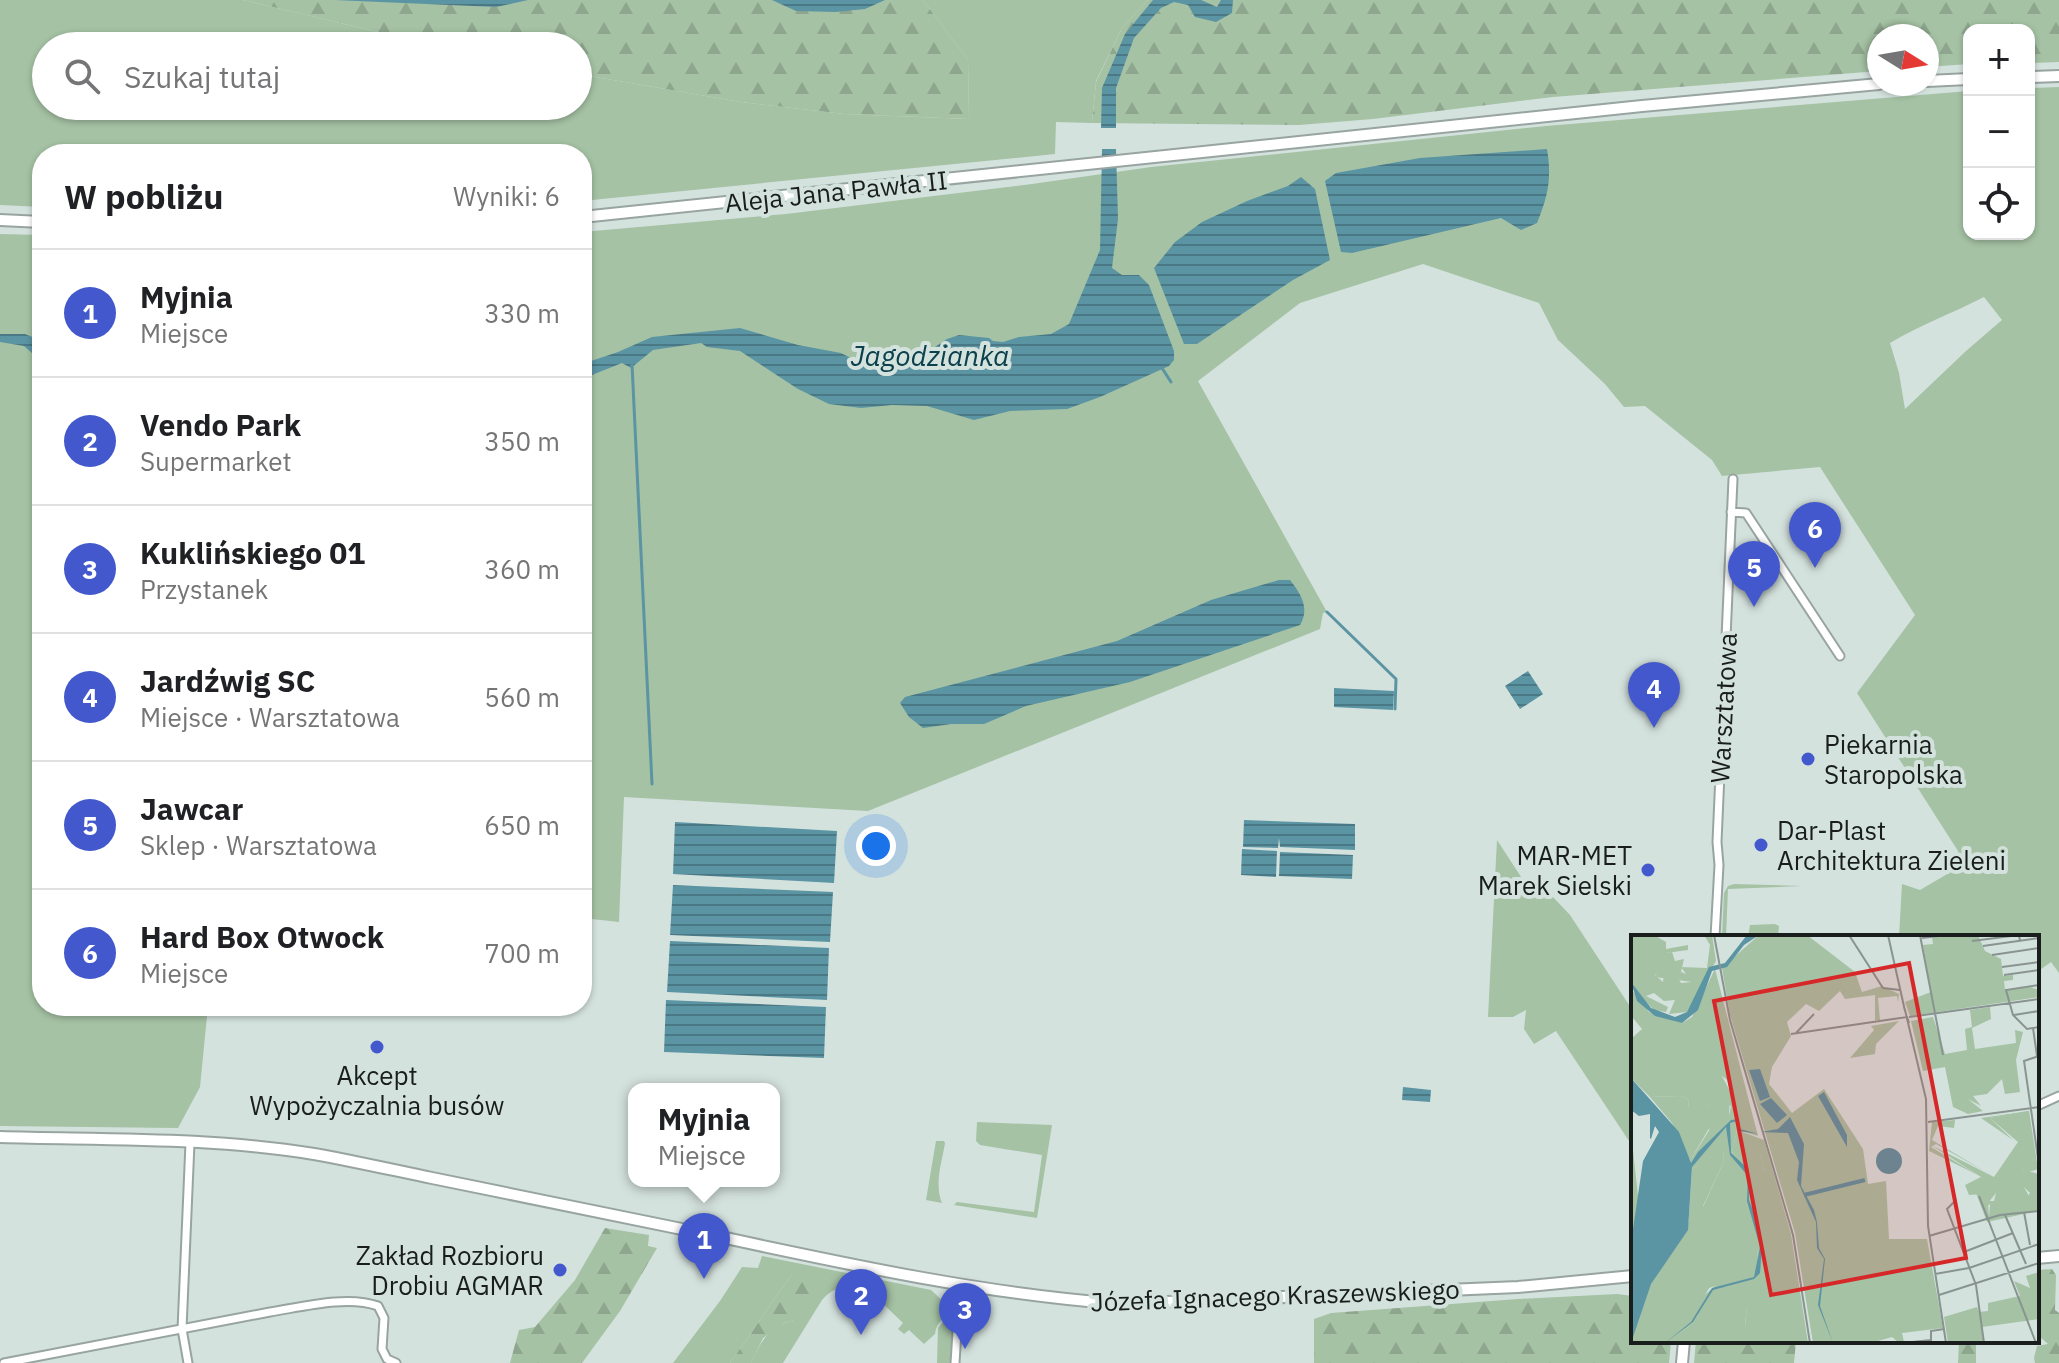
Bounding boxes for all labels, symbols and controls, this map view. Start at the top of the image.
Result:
north arrow [1867,24,1939,96]
map controls [1963,24,2035,240]
button: + [1963,24,2035,96]
search box [32,32,592,120]
icon: search [60,54,104,98]
text: Szukaj tutaj [124,57,280,96]
button: − [1963,96,2035,168]
street label: Aleja Jana Pawła II [723,162,949,220]
button: locate [1963,168,2035,240]
text: W pobliżu [64,174,224,218]
text: Wyniki: 6 [453,179,560,213]
text: Myjnia [140,277,233,316]
text: 1 [82,296,98,330]
text: 330 m [484,296,560,330]
text: Miejsce [140,316,228,350]
water label: Jagodzianka [851,337,1009,374]
text: Vendo Park [140,405,301,444]
text: 2 [82,424,98,458]
text: 350 m [484,424,560,458]
text: Supermarket [140,444,292,478]
pin: 6 [1789,502,1841,568]
text: Kuklińskiego 01 [140,533,365,572]
pin: 5 [1728,541,1780,607]
text: 3 [82,552,98,586]
text: 360 m [484,552,560,586]
text: Przystanek [140,572,268,606]
street label: Warsztatowa [1702,632,1744,784]
text: Jardźwig SC [140,661,315,700]
pin: 4 [1628,662,1680,728]
text: 4 [82,680,98,714]
text: 560 m [484,680,560,714]
text: Miejsce · Warsztatowa [140,700,400,734]
place label: Piekarnia Staropolska [1824,727,1963,791]
marker: Piekarnia Staropolska [1799,750,1817,768]
text: Jawcar [140,789,243,828]
text: 5 [82,808,98,842]
text: 650 m [484,808,560,842]
place label: Dar-Plast Architektura Zieleni [1777,813,2006,877]
your location [856,826,896,866]
text: Sklep · Warsztatowa [140,828,377,862]
marker: Dar-Plast Architektura Zieleni [1752,836,1770,854]
place label: MAR-MET Marek Sielski [1478,838,1632,902]
marker: MAR-MET Marek Sielski [1639,861,1657,879]
text: Hard Box Otwock [140,917,384,956]
inset map [1631,935,2039,1343]
text: 6 [82,936,98,970]
text: 700 m [484,936,560,970]
text: Miejsce [140,956,228,990]
marker: Akcept Wypożyczalnia busów [368,1038,386,1056]
place label: Akcept Wypożyczalnia busów [250,1058,504,1122]
popup [628,1083,780,1187]
text: Myjnia [658,1099,750,1138]
text: Miejsce [658,1138,746,1172]
pin: 1 [678,1213,730,1279]
place label: Zakład Rozbioru Drobiu AGMAR [356,1238,544,1302]
marker: Zakład Rozbioru Drobiu AGMAR [551,1261,569,1279]
pin: 2 [835,1269,887,1335]
street label: Józefa Ignacego Kraszewskiego [1090,1272,1460,1318]
pin: 3 [939,1283,991,1349]

